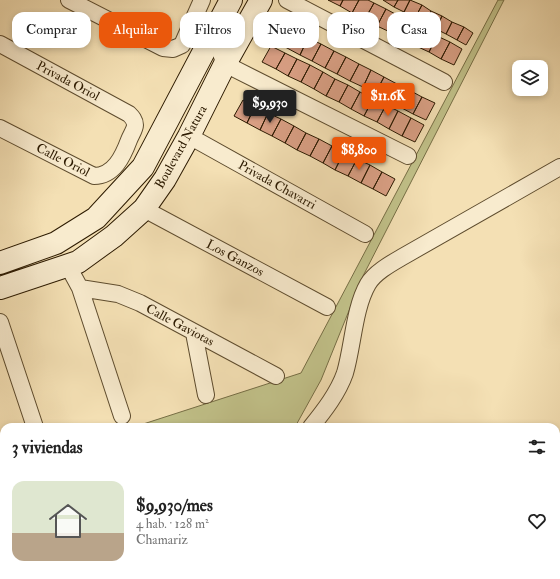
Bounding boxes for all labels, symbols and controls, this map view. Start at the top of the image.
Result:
chip: Comprar [12,12,91,48]
chip: Alquilar [99,12,172,48]
chip: Filtros [180,12,245,48]
chip: Nuevo [253,12,319,48]
chip: Piso [327,12,379,48]
chip: Casa [387,12,441,48]
street label: Privada Oriol [34,58,103,105]
map controls [512,60,548,96]
button: layers [512,60,548,96]
pin: $11.6K [355,83,421,117]
text: $11.6K [371,88,405,104]
pin: $9,930 [237,90,303,124]
text: $9,930 [252,95,288,111]
street label: Boulevard Natura [152,102,211,191]
pin: $8,800 [326,137,392,171]
street label: Calle Oriol [34,140,93,181]
text: $8,800 [341,142,377,158]
street label: Privada Chavarri [235,157,319,213]
street label: Los Ganzos [203,236,267,280]
street label: Calle Gaviotas [143,300,217,350]
icon: filters [526,436,548,458]
text: 3 viviendas [12,437,83,458]
text: $9,930/mes [136,495,213,516]
icon: home [44,497,92,545]
icon: heart [526,510,548,532]
text: 4 hab. · 128 m² [136,516,209,532]
text: Chamariz [136,532,188,548]

